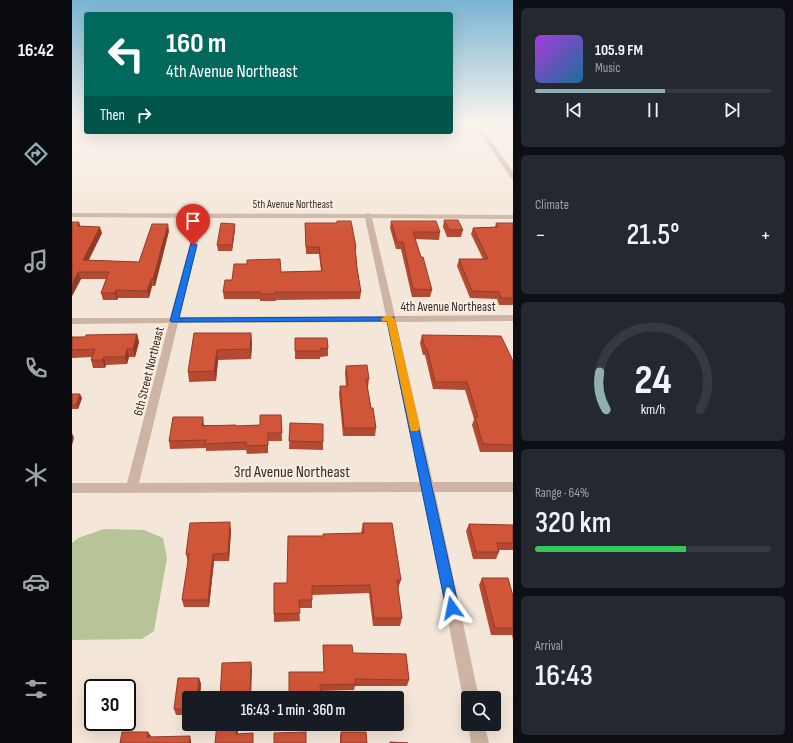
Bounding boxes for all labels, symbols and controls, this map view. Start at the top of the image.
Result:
text: 160 m [166,27,226,60]
icon: left [100,28,152,80]
text: 16:42 [18,40,54,61]
text: 105.9 FM [595,41,643,60]
text: Music [595,60,620,76]
text: 4th Avenue Northeast [166,61,298,82]
icon: previous [563,99,585,121]
icon: pause [642,99,664,121]
icon: next [721,99,743,121]
icon: right [133,104,155,126]
text: Then [100,106,125,125]
icon: directions [22,140,50,168]
text: Climate [535,197,569,213]
street label: 5th Avenue Northeast [253,198,334,211]
pin [176,204,210,245]
icon: arrive [182,210,204,232]
text: 21.5° [626,217,680,253]
text: − [535,222,546,249]
text: + [760,222,771,249]
icon: music [22,247,50,275]
street label: 4th Avenue Northeast [400,299,496,315]
street label: 6th Street Northeast [130,325,168,417]
icon: phone [22,354,50,382]
text: 24 [634,355,672,404]
text: km/h [641,400,665,417]
icon: climate [22,461,50,489]
street label: 3rd Avenue Northeast [234,463,350,482]
text: Range · 64% [535,485,589,501]
text: 320 km [535,505,611,541]
icon: car [22,568,50,596]
position arrow [431,587,473,629]
text: Arrival [535,638,563,654]
text: 16:43 [535,658,593,694]
icon: filters [22,675,50,703]
speed limit sign: 30 [84,679,136,731]
map controls [461,691,501,731]
button: search [461,691,501,731]
text: 16:43 · 1 min · 360 m [241,701,345,720]

